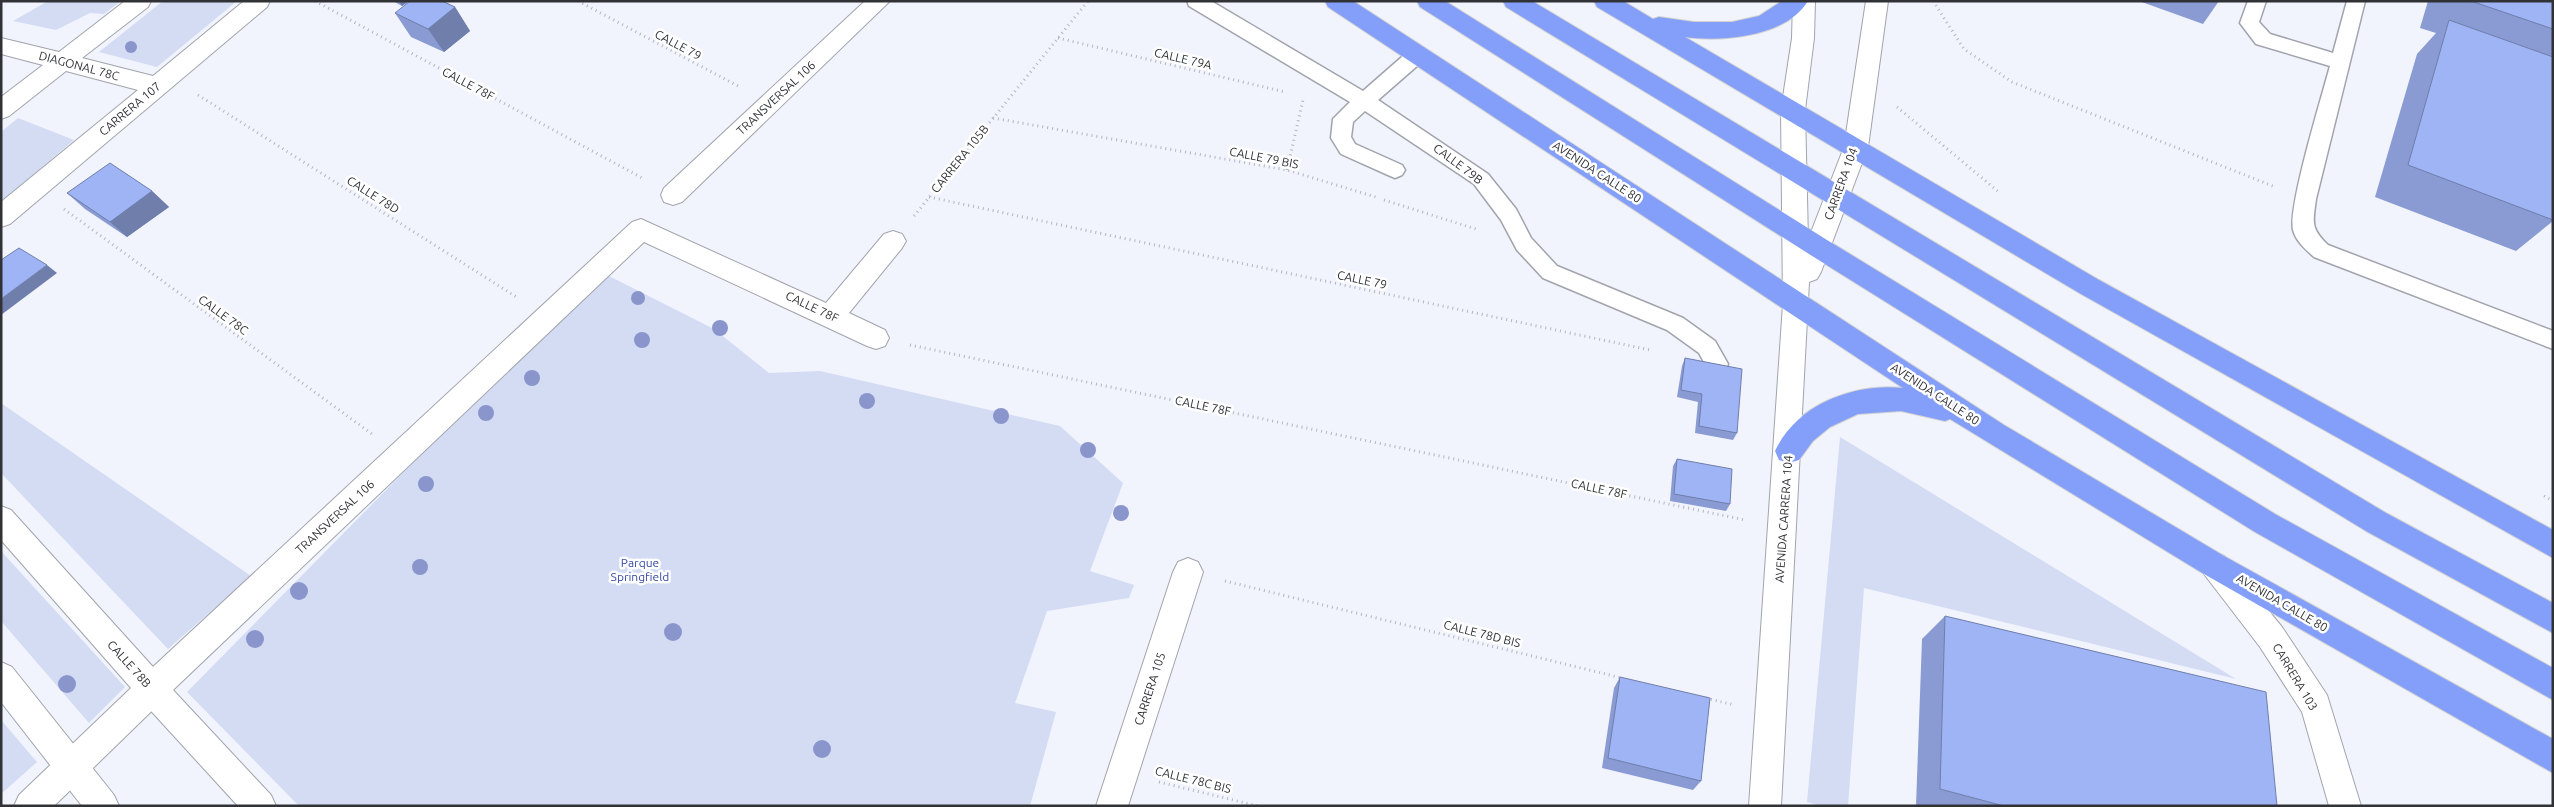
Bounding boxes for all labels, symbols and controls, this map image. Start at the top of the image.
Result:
street label: CALLE 79 [653,27,704,62]
street label: CALLE 79A [1153,46,1213,71]
street label: DIAGONAL 78C [38,49,121,83]
street label: TRANSVERSAL 106 [734,58,818,137]
street label: CALLE 78F [440,64,496,103]
street label: CARRERA 107 [96,79,163,138]
street label: CARRERA 105B [928,122,991,195]
street label: AVENIDA CALLE 80 [1551,138,1644,205]
street label: CALLE 79B [1431,141,1485,186]
street label: CALLE 79 BIS [1228,144,1300,171]
street label: CARRERA 104 [1821,146,1860,222]
street label: CALLE 78D [345,173,402,216]
street label: CALLE 79 [1336,268,1388,291]
street label: CALLE 78F [784,289,841,324]
street label: CALLE 78C [196,292,251,337]
street label: AVENIDA CALLE 80 [1889,360,1982,427]
street label: CALLE 78F [1174,393,1232,418]
street label: AVENIDA CARRERA 104 [1773,454,1794,583]
street label: CALLE 78F [1570,476,1628,501]
street label: TRANSVERSAL 106 [293,477,377,556]
park label: Parque Springfield [611,556,669,583]
street label: AVENIDA CALLE 80 [2235,571,2330,634]
street label: CALLE 78D BIS [1442,618,1522,649]
street label: CALLE 78B [105,638,154,690]
street label: CARRERA 103 [2270,641,2321,713]
street label: CARRERA 105 [1132,651,1167,727]
street label: CALLE 78C BIS [1154,764,1232,795]

